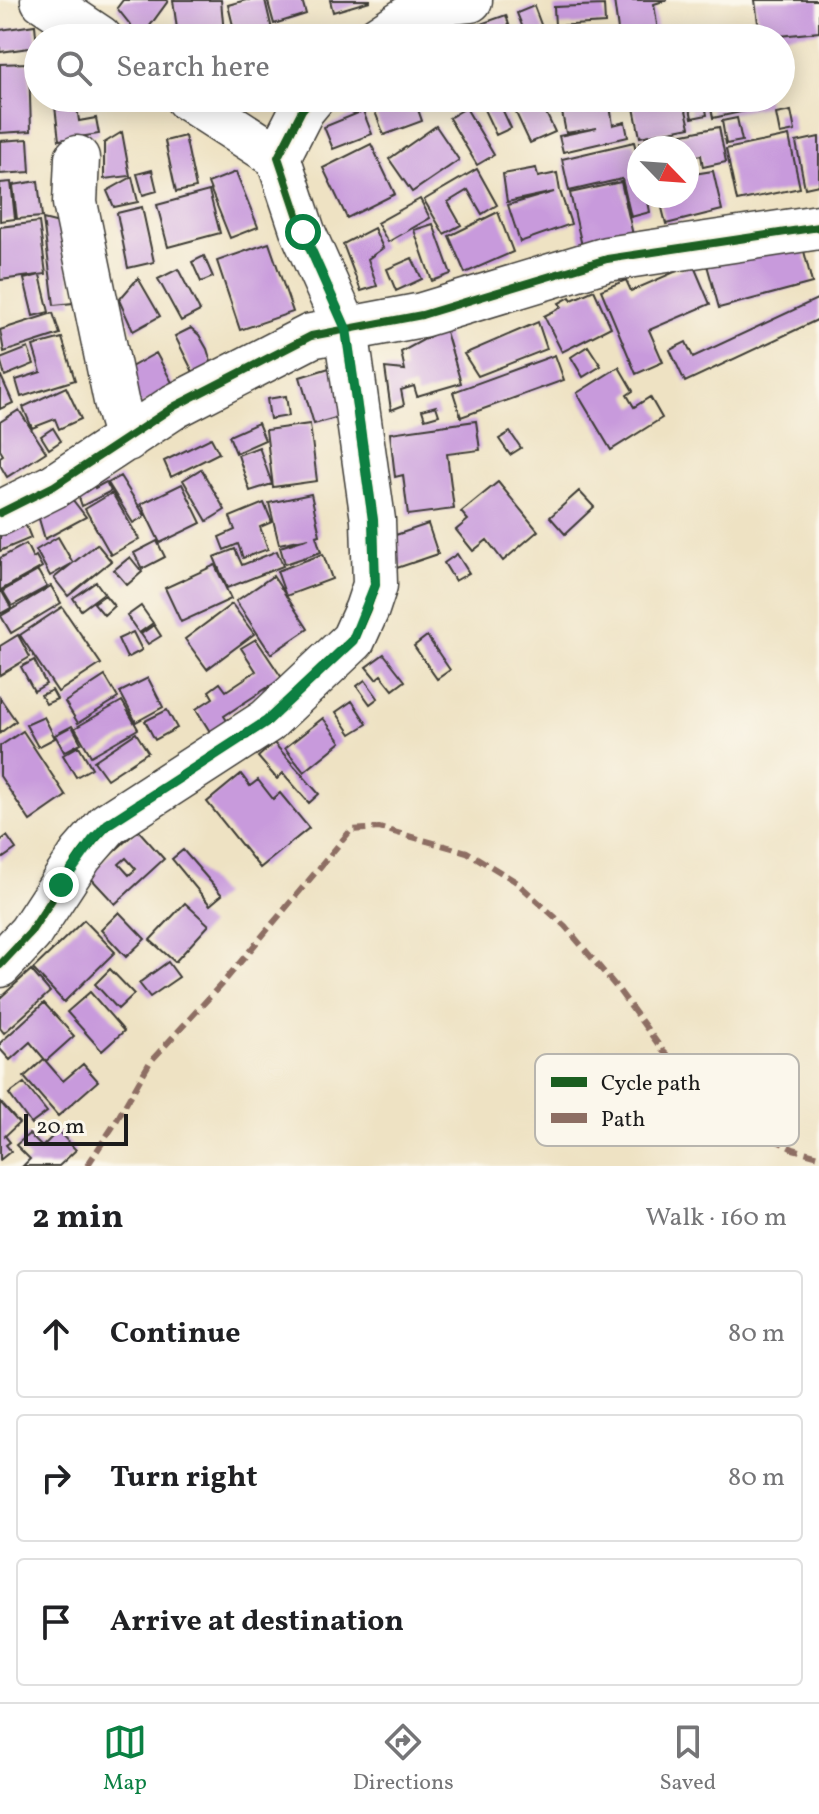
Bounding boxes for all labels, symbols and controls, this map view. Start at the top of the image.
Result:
search box [24,24,795,112]
icon: search [52,46,96,90]
text: Search here [116,47,270,89]
north arrow [627,136,699,208]
route start [285,214,321,250]
route end [43,867,79,903]
legend [535,1054,799,1146]
text: Cycle path [601,1069,701,1100]
text: Path [601,1105,645,1136]
scale bar [24,1110,128,1146]
text: 20 m [36,1112,85,1143]
text: 2 min [32,1195,124,1242]
text: Walk · 160 m [645,1200,787,1236]
icon: ahead [34,1312,78,1356]
text: Continue [110,1313,241,1355]
text: 80 m [728,1316,785,1352]
icon: right [34,1456,78,1500]
text: Turn right [110,1457,258,1499]
text: 80 m [728,1460,785,1496]
icon: arrive [34,1600,78,1644]
text: Arrive at destination [110,1601,404,1643]
tab: Map [103,1720,147,1799]
tab: Directions [353,1720,454,1799]
tab: Saved [659,1720,716,1799]

